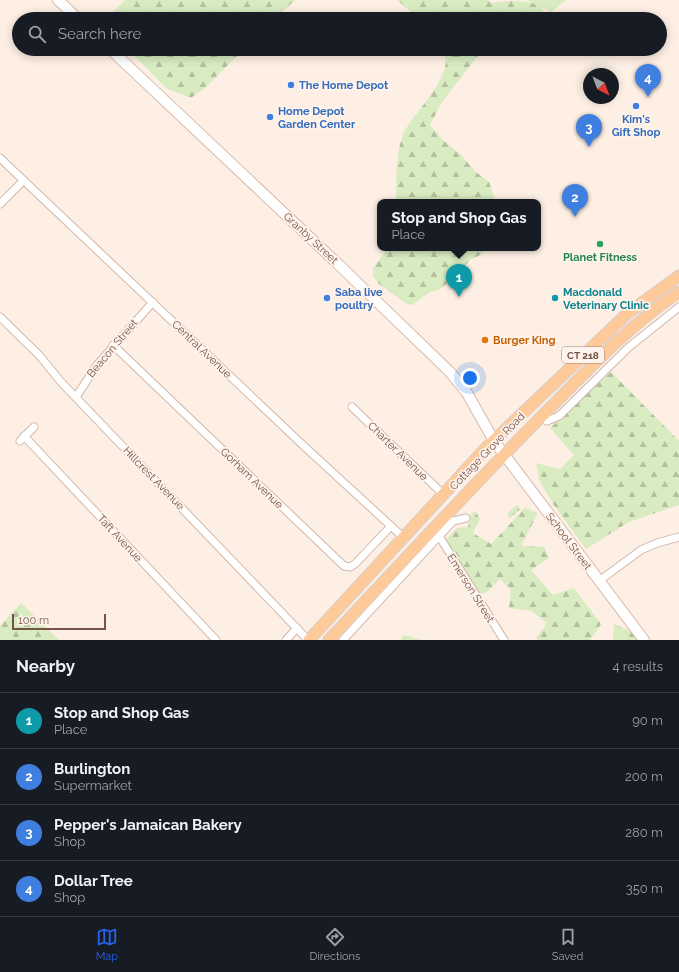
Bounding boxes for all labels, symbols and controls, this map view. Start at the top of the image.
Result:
search box [12,12,667,56]
icon: search [26,23,48,45]
text: Search here [58,25,141,43]
pin: 4 [635,64,661,97]
north arrow [583,68,619,104]
place label: The Home Depot [299,79,389,92]
marker: The Home Depot [286,80,296,90]
marker: Kim's Gift Shop [631,101,641,111]
place label: Home Depot Garden Center [278,105,356,131]
marker: Home Depot Garden Center [265,112,275,122]
place label: Kim's Gift Shop [612,113,660,139]
pin: 3 [576,114,602,147]
pin: 2 [562,184,588,217]
popup [377,199,541,251]
text: Stop and Shop Gas [391,209,527,227]
street label: Granby Street [281,210,341,267]
text: Place [391,227,425,242]
marker: Planet Fitness [595,239,605,249]
place label: Planet Fitness [563,251,638,264]
pin: 1 [446,264,472,297]
place label: Saba live poultry [335,286,383,312]
place label: Macdonald Veterinary Clinic [563,286,649,312]
marker: Saba live poultry [322,293,332,303]
marker: Macdonald Veterinary Clinic [550,293,560,303]
street label: Beacon Street [84,316,141,380]
street label: Central Avenue [169,318,234,381]
place label: Burger King [493,334,555,347]
marker: Burger King [480,335,490,345]
road number: CT 218 [562,347,604,363]
your location [460,368,480,388]
street label: Cottage Grove Road [447,410,528,493]
street label: Charter Avenue [365,419,431,484]
street label: Hillcrest Avenue [120,444,187,513]
street label: Gorham Avenue [218,445,286,512]
street label: School Street [543,510,594,573]
street label: Taft Avenue [94,512,145,565]
street label: Emerson Street [444,551,497,625]
scale bar [12,612,106,631]
text: 100 m [18,614,49,627]
text: Nearby [16,656,75,676]
text: 4 results [612,659,663,674]
text: Stop and Shop Gas [54,704,189,722]
text: 1 [26,713,32,728]
text: 90 m [632,713,663,728]
text: Place [54,722,87,737]
text: Burlington [54,760,130,778]
text: 2 [25,769,33,784]
text: 200 m [625,769,663,784]
text: Supermarket [54,778,132,793]
text: Pepper's Jamaican Bakery [54,816,242,834]
text: 3 [25,825,33,840]
text: 280 m [625,825,663,840]
text: Shop [54,834,85,849]
text: Dollar Tree [54,872,133,890]
text: 4 [25,881,33,896]
text: 350 m [626,881,663,896]
text: Shop [54,890,85,905]
tab: Map [96,926,118,963]
tab: Directions [310,926,360,963]
tab: Saved [552,926,583,963]

